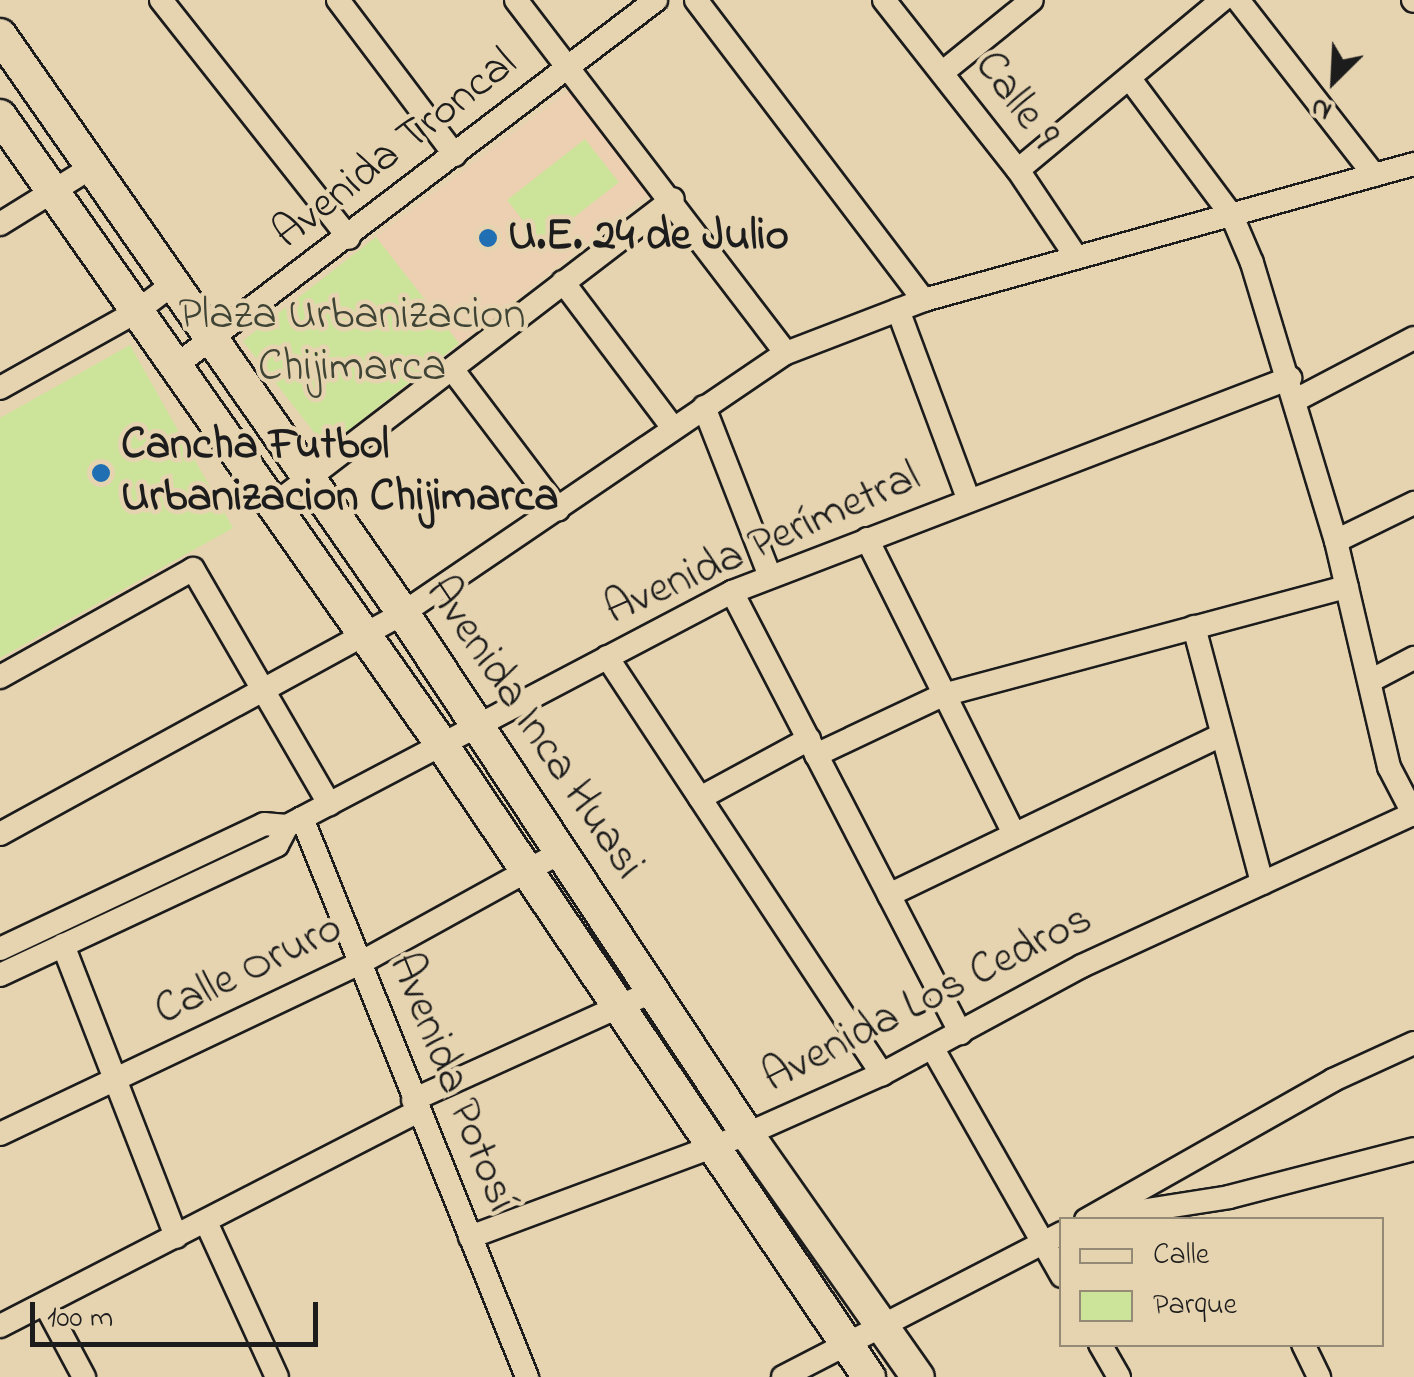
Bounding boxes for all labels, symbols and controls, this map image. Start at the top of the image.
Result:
north arrow [1284,30,1384,130]
street label: Avenida Troncal [263,38,529,262]
street label: Calle 9 [961,41,1069,161]
text: N [1305,85,1339,130]
place label: U.E. 24 de Julio [508,211,789,265]
marker: U.E. 24 de Julio [477,227,499,249]
park label: Plaza Urbanizacion Chijimarca [178,290,526,396]
place label: Cancha Futbol Urbanizacion Chijimarca [121,420,559,526]
street label: Avenida Perímetral [597,451,929,639]
marker: Cancha Futbol Urbanizacion Chijimarca [90,462,112,484]
street label: Avenida Inca Huasi [412,568,654,890]
street label: Avenida Los Cedros [754,894,1102,1106]
street label: Calle Oruro [146,902,352,1040]
street label: Avenida Potosí [375,946,527,1220]
legend [1059,1217,1384,1347]
text: Calle [1153,1234,1209,1278]
scale bar [35,1282,322,1344]
text: Parque [1153,1284,1237,1328]
text: 100 m [47,1297,113,1341]

